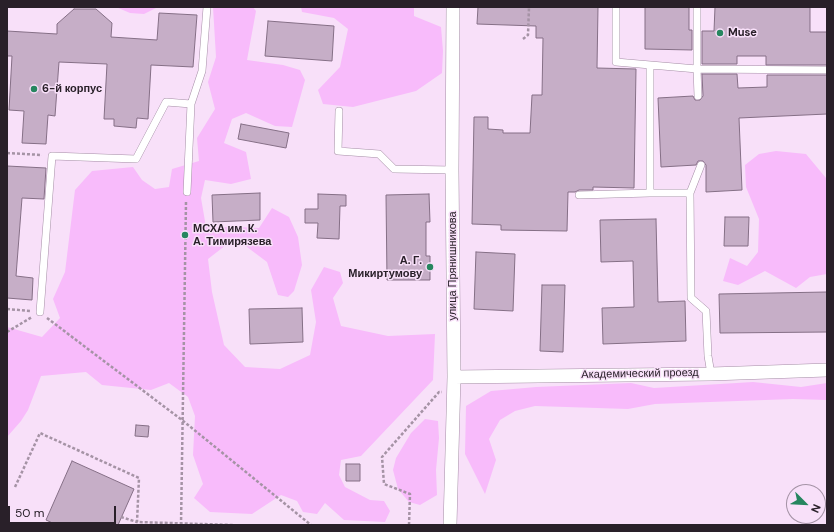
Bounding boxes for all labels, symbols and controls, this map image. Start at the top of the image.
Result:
place label: Muse [728,26,757,40]
marker: Muse [715,28,725,38]
place label: 6-й корпус [42,82,102,96]
marker: 6-й корпус [29,84,39,94]
street label: улица Прянишникова [446,211,460,321]
place label: МСХА им. К. А. Тимирязева [193,222,271,248]
marker: МСХА им. К. А. Тимирязева [180,230,190,240]
place label: А. Г. Микиртумову [348,254,422,280]
marker: А. Г. Микиртумову [425,262,435,272]
street label: Академический проезд [581,366,699,382]
north arrow [786,484,826,524]
scale bar [10,498,118,524]
text: N [808,502,824,515]
text: 50 m [15,505,44,521]

